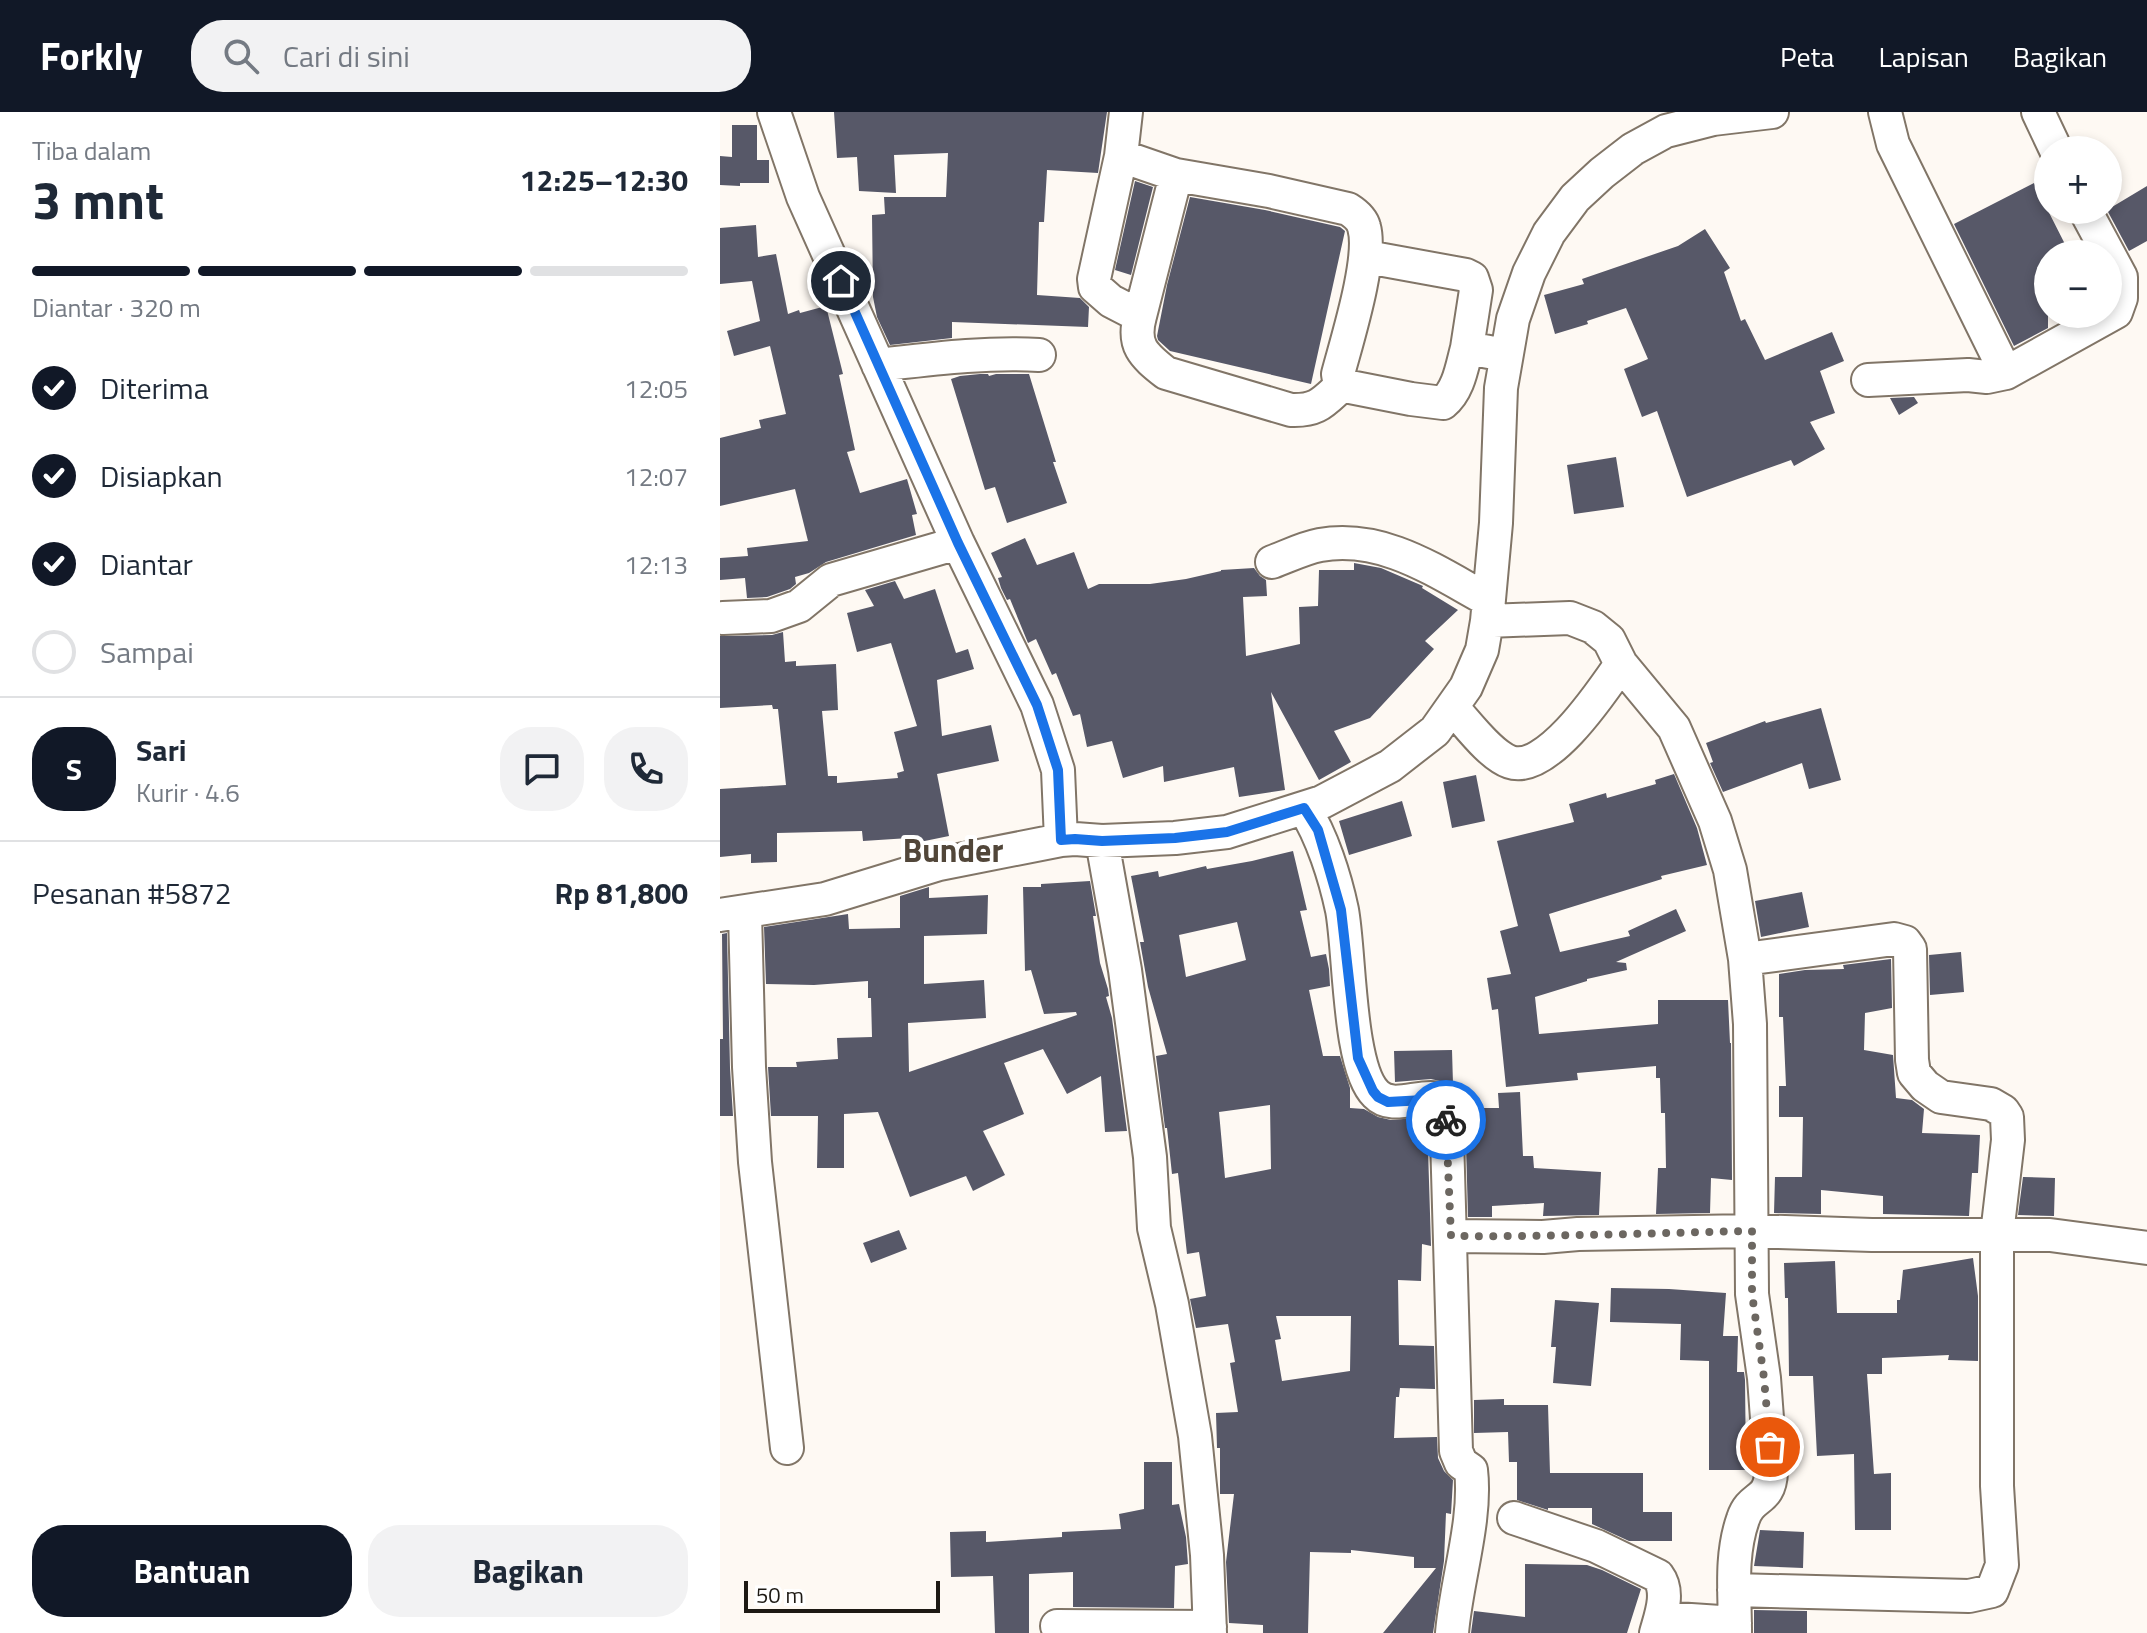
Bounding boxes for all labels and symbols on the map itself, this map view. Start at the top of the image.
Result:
pin [807,247,875,315]
district label: Bunder [903,826,1003,874]
courier [1406,1080,1486,1160]
pin [1736,1413,1804,1481]
scale bar [744,1577,940,1613]

